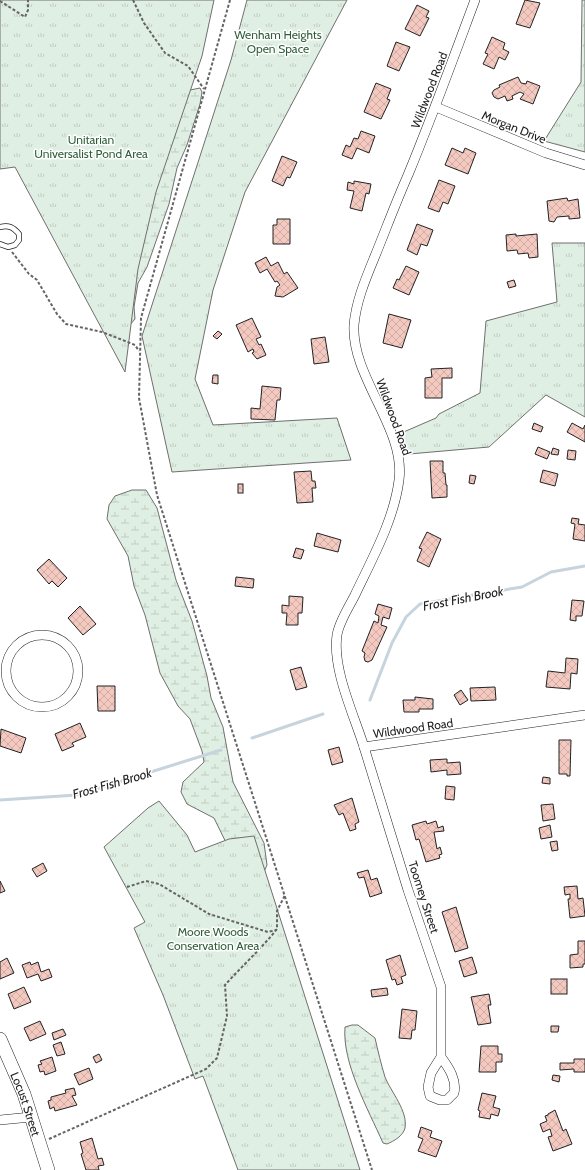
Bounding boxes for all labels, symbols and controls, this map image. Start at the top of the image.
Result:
park label: Wenham Heights Open Space [234,27,322,56]
street label: Wildwood Road [408,50,450,130]
street label: Morgan Drive [480,107,548,147]
park label: Unitarian Universalist Pond Area [34,132,148,161]
street label: Wildwood Road [373,377,415,457]
water label: Frost Fish Brook [421,582,505,614]
street label: Wildwood Road [372,715,454,741]
water label: Frost Fish Brook [71,764,154,802]
street label: Toomey Street [405,859,443,935]
park label: Moore Woods Conservation Area [167,924,259,953]
street label: Locust Street [8,1070,44,1138]

